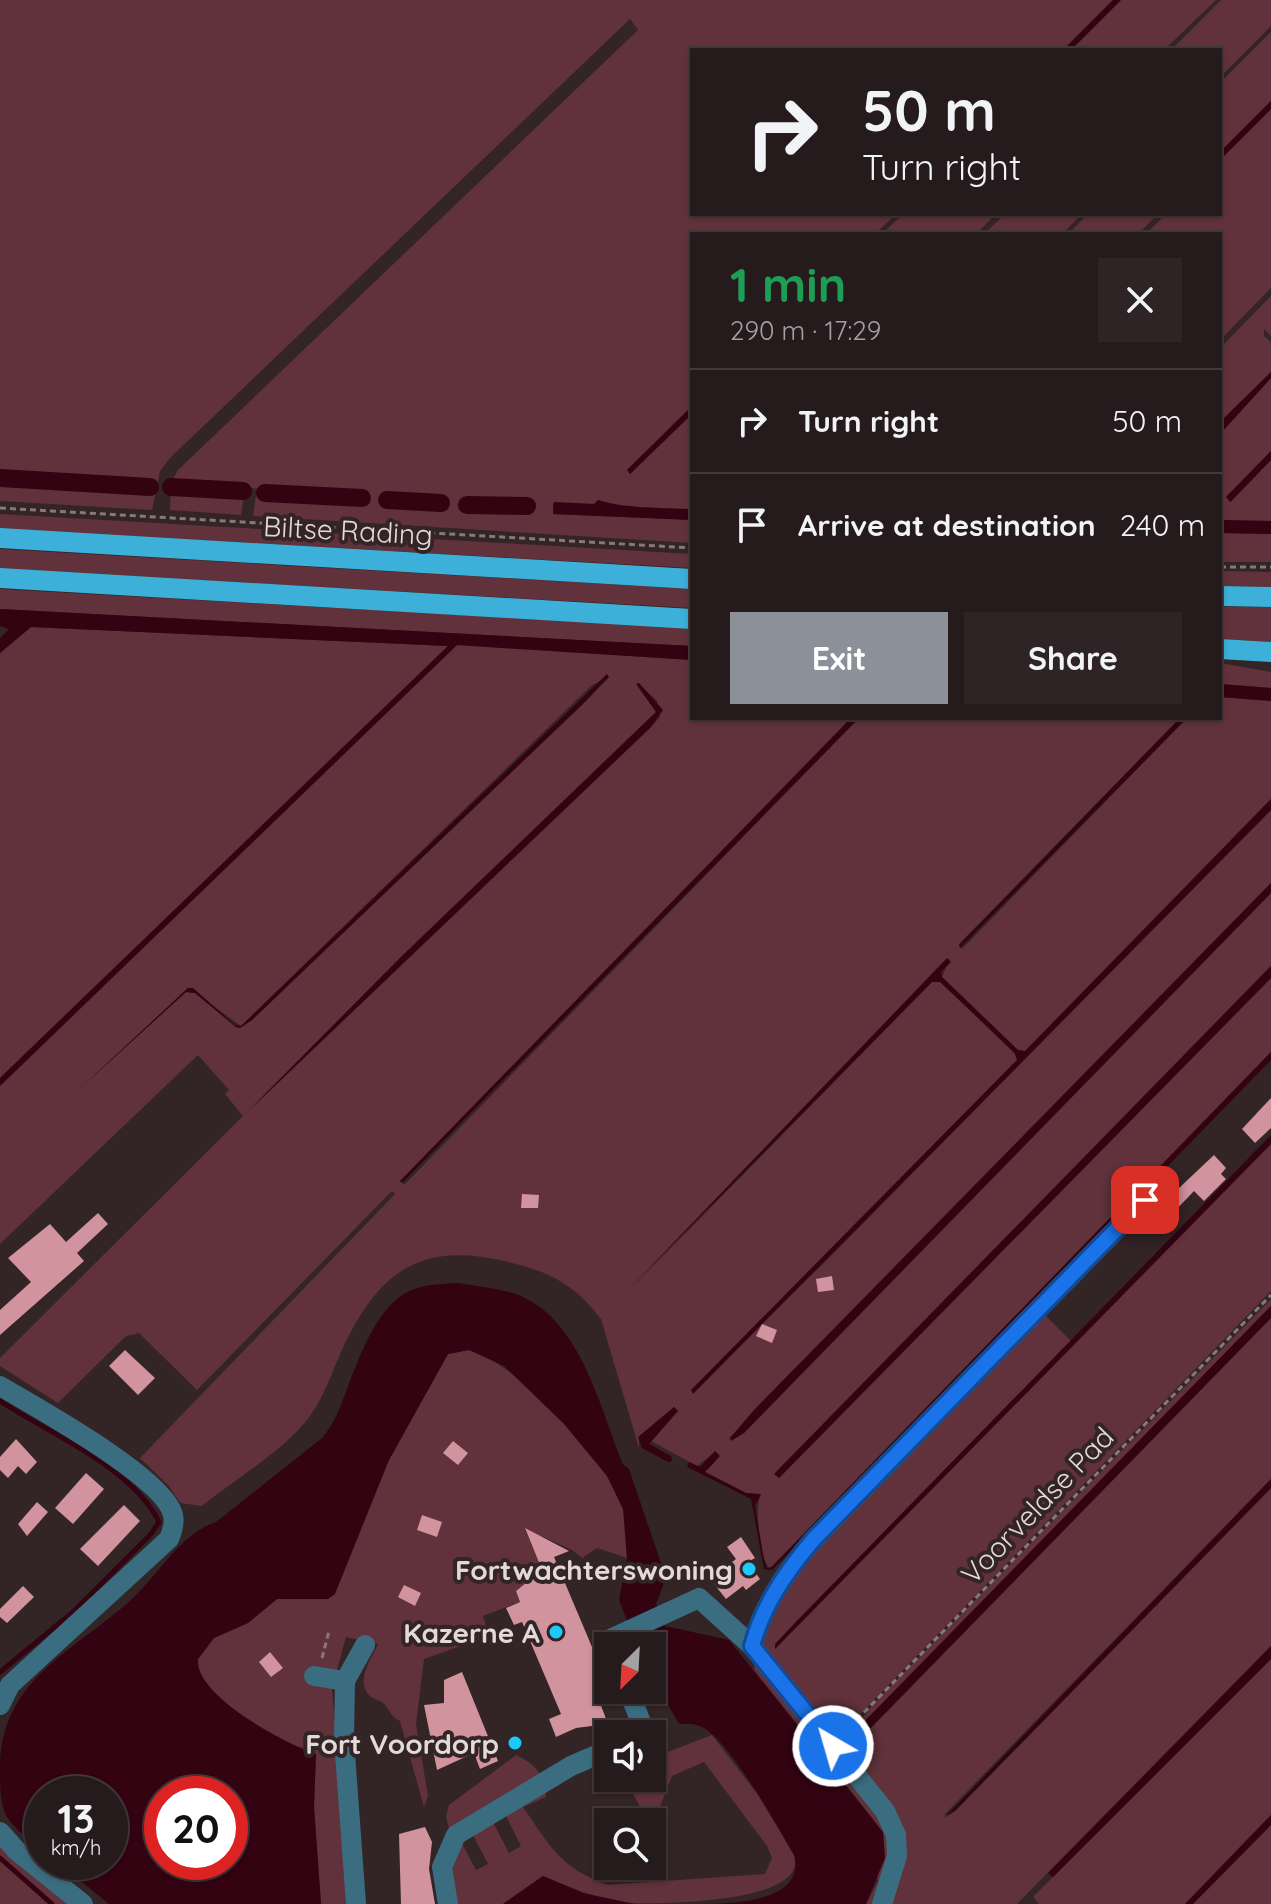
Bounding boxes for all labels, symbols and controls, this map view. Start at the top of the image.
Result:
text: 50 m [862,75,996,145]
icon: right [730,80,834,184]
text: Turn right [862,144,1021,189]
text: 1 min [730,254,846,314]
button: close [1098,258,1182,342]
text: 290 m · 17:29 [730,314,881,347]
icon: right [730,399,774,443]
text: Turn right [798,402,939,440]
text: 50 m [1112,402,1182,440]
icon: arrive [730,503,774,547]
text: Arrive at destination [798,506,1096,544]
text: 240 m [1120,506,1205,544]
street label: Biltse Rading [262,508,434,552]
button: Exit [730,612,948,704]
button: Share [964,612,1182,704]
pin [1111,1166,1179,1234]
icon: arrive [1123,1178,1167,1222]
street label: Voorveldse Pad [953,1419,1121,1591]
place label: Fortwachterswoning [455,1552,733,1587]
marker: Fortwachterswoning [740,1560,758,1578]
place label: Kazerne A [403,1615,540,1650]
marker: Kazerne A [547,1623,565,1641]
north arrow [594,1632,666,1704]
map controls [594,1632,666,1880]
position arrow [791,1704,875,1788]
button: sound [594,1720,666,1792]
place label: Fort Voordorp [305,1726,499,1761]
marker: Fort Voordorp [506,1734,524,1752]
speed limit sign: 20 [144,1776,248,1880]
text: 13 [57,1793,95,1843]
button: search [594,1808,666,1880]
text: km/h [51,1835,101,1860]

